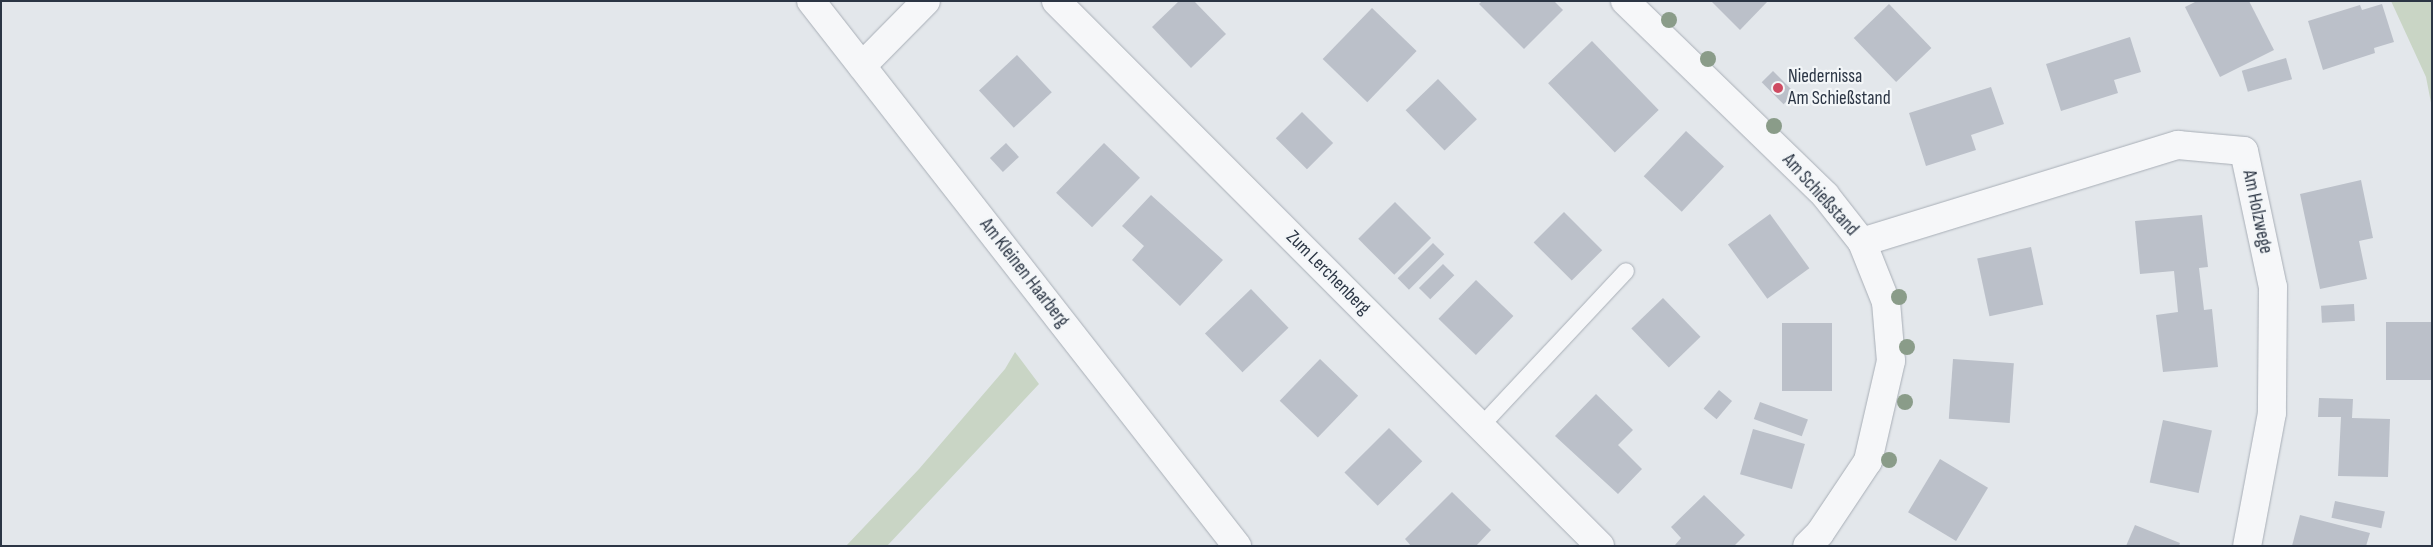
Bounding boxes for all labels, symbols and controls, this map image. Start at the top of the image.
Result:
place label: Niedernissa Am Schießstand [1788,66,1891,110]
marker: Niedernissa Am Schießstand [1772,82,1784,94]
street label: Am Schießstand [1777,149,1863,241]
street label: Am Holzwege [2237,168,2277,256]
street label: Am Kleinen Haarberg [974,214,1074,332]
street label: Zum Lerchenberg [1281,226,1375,320]

